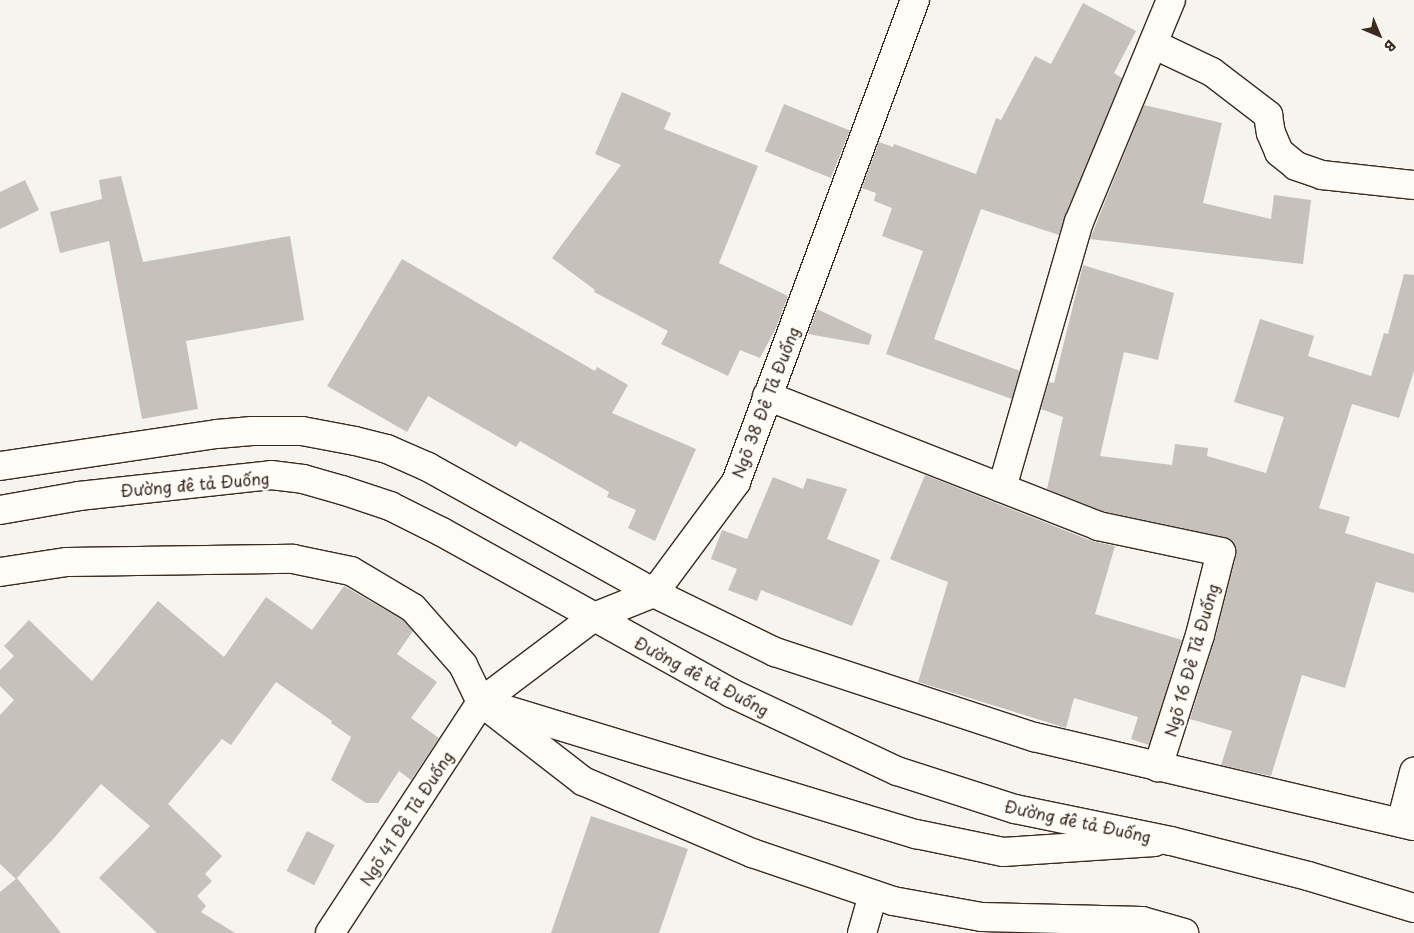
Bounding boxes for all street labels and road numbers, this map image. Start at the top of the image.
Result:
street label: Ngõ 38 Đê Tả Đuống [727,323,803,481]
street label: Đường đê tả Đuống [120,468,270,500]
street label: Ngõ 16 Đê Tả Đuống [1160,581,1222,739]
street label: Đường đê tả Đuống [631,632,773,720]
street label: Ngõ 41 Đê Tả Đuống [355,747,457,889]
street label: Đường đê tả Đuống [1003,796,1153,846]

